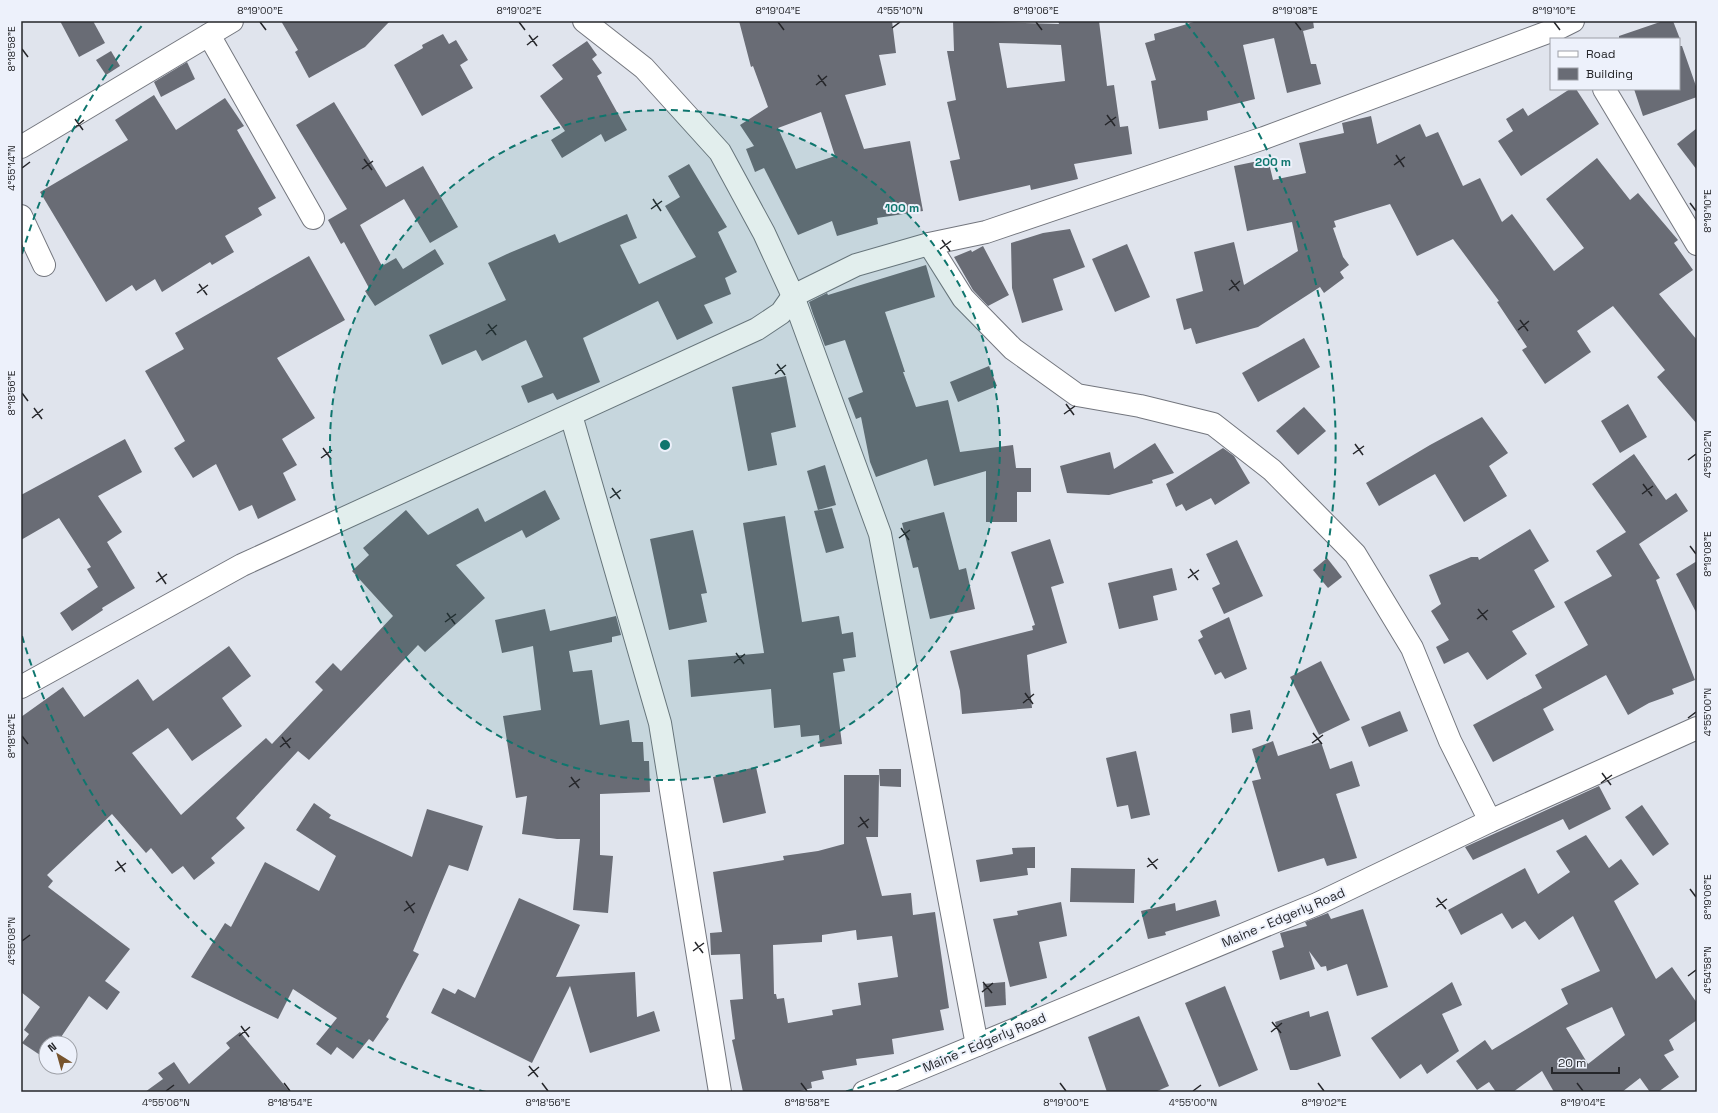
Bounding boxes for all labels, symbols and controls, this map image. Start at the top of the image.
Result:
text: 8°19'00"E [237,4,283,17]
text: 8°19'02"E [496,4,542,17]
text: 8°19'04"E [755,4,801,17]
text: 4°55'10"N [877,4,923,17]
text: 8°19'06"E [1013,4,1059,17]
text: 8°19'08"E [1272,4,1318,17]
text: 8°19'10"E [1532,4,1576,17]
text: 8°18'58"E [5,26,18,72]
legend [1550,38,1680,90]
text: Road [1586,46,1615,62]
text: Building [1586,66,1633,82]
text: 4°55'14"N [5,145,18,191]
text: 200 m [1255,154,1291,170]
text: 8°19'10"E [1701,189,1714,233]
text: 100 m [885,200,919,216]
text: 8°18'56"E [5,370,18,415]
text: 4°55'02"N [1701,430,1714,478]
centre of rings [658,438,672,452]
text: 8°19'08"E [1701,531,1714,577]
text: 4°55'00"N [1701,688,1714,736]
text: 8°18'54"E [5,713,18,758]
text: 8°19'06"E [1701,874,1714,920]
street label: Maine - Edgerly Road [1219,884,1347,951]
text: 4°55'08"N [5,917,18,965]
text: 4°54'58"N [1701,946,1714,994]
street label: Maine - Edgerly Road [920,1009,1048,1076]
north arrow [38,1035,78,1075]
text: N [45,1039,59,1055]
scale bar [1552,1049,1619,1075]
text: 20 m [1558,1055,1586,1071]
text: 4°55'06"N [142,1096,190,1109]
text: 8°18'54"E [268,1096,313,1109]
text: 8°18'56"E [526,1096,571,1109]
text: 8°18'58"E [784,1096,830,1109]
text: 8°19'00"E [1043,1096,1089,1109]
text: 4°55'00"N [1169,1096,1217,1109]
text: 8°19'02"E [1301,1096,1347,1109]
text: 8°19'04"E [1560,1096,1606,1109]

